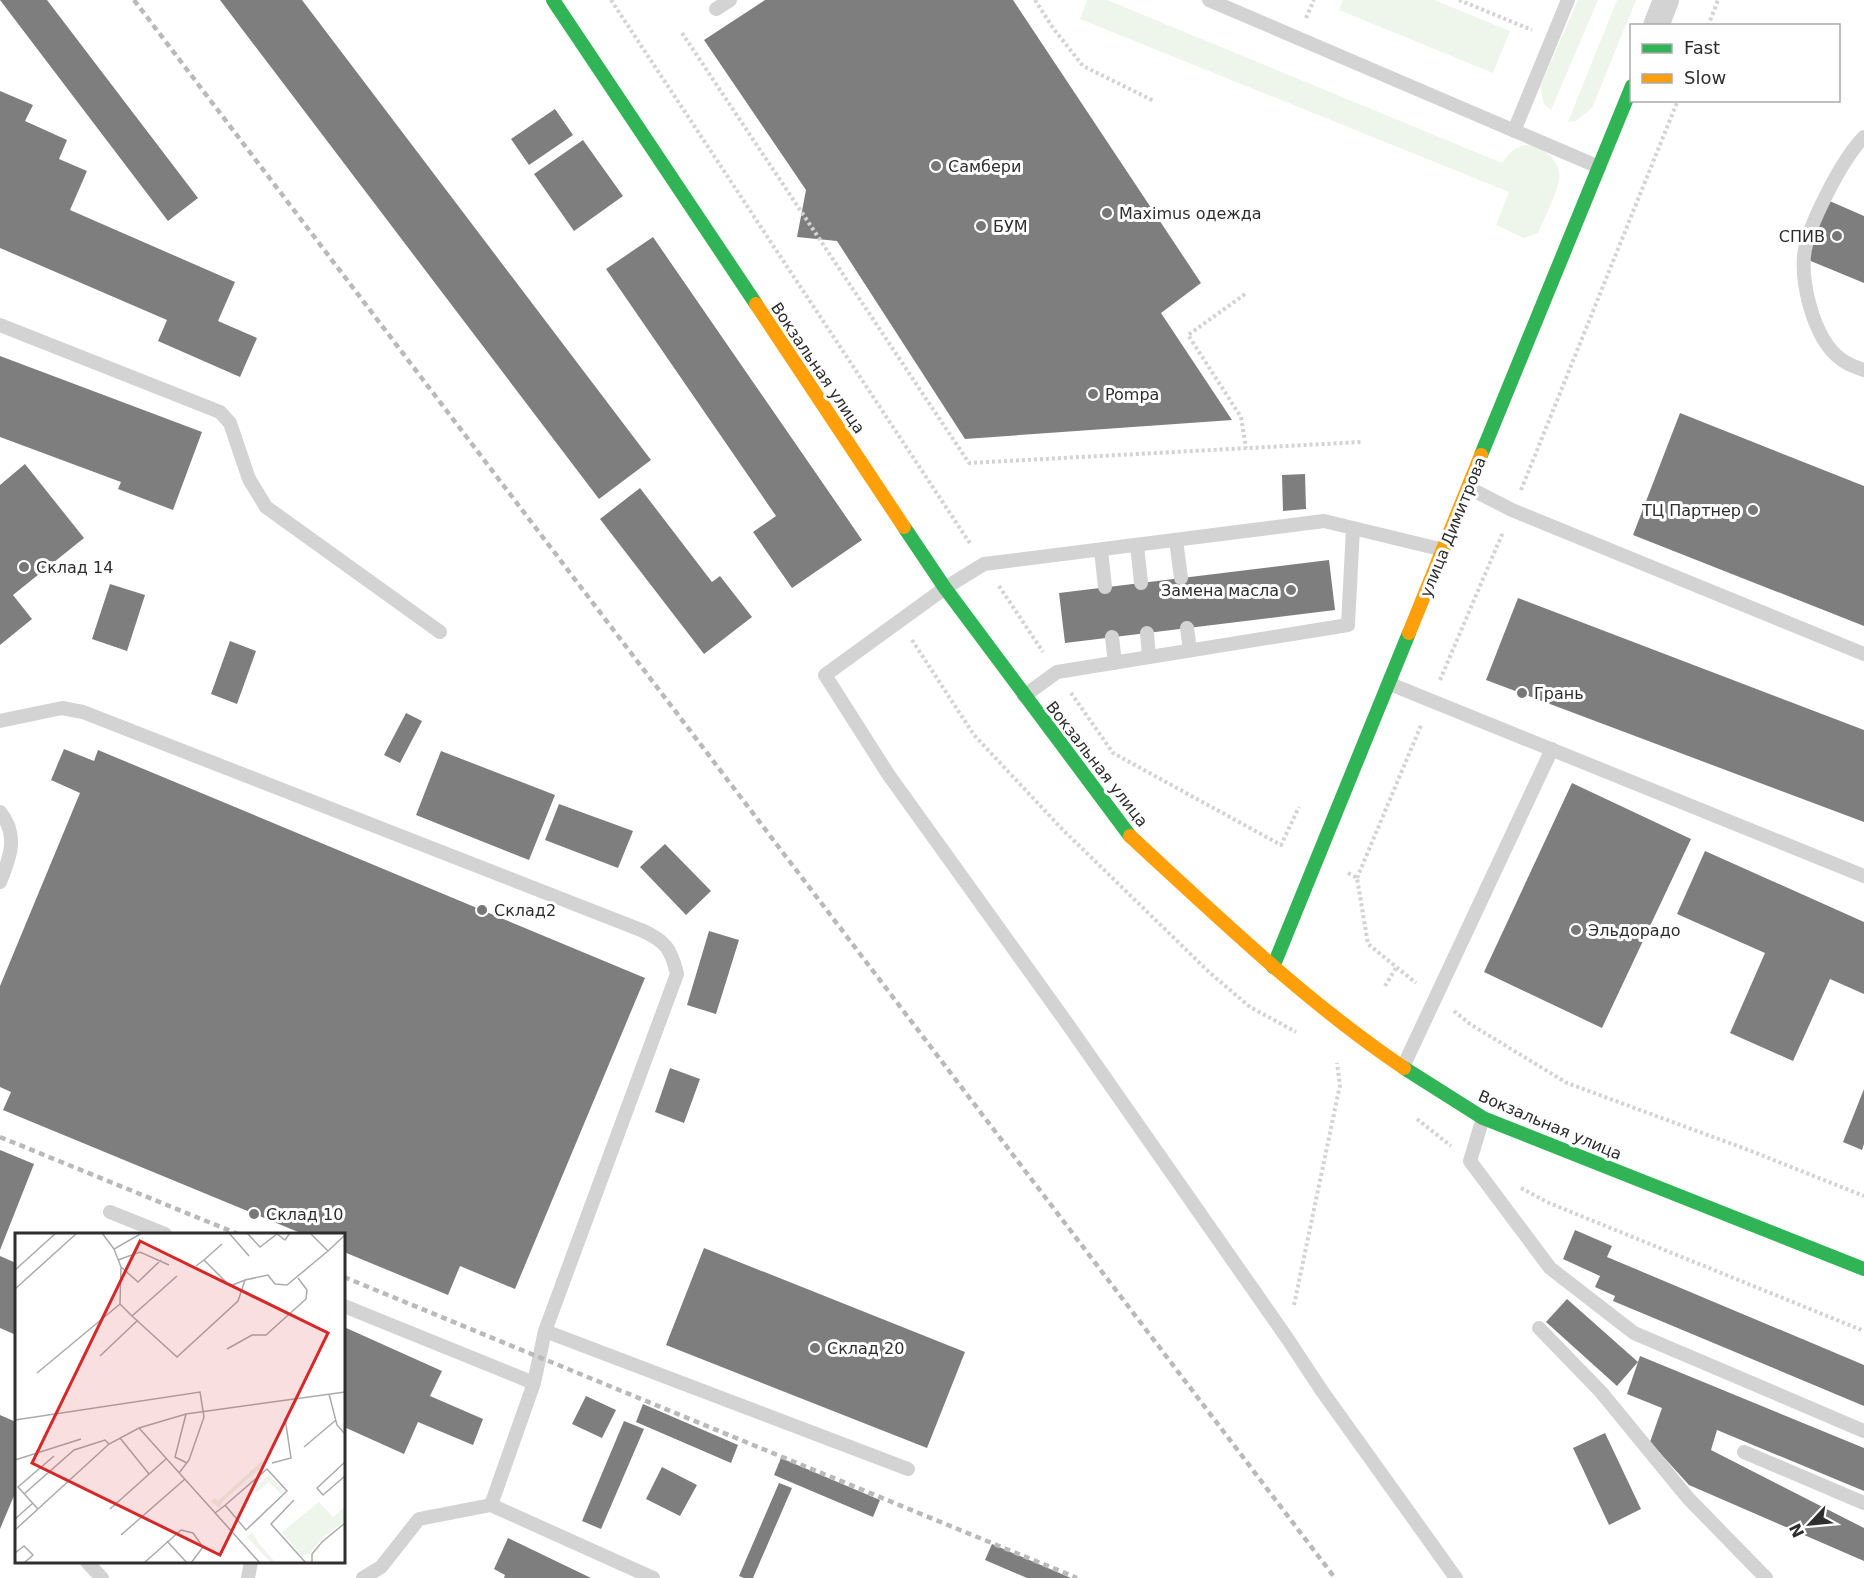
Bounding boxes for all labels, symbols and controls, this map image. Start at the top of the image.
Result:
legend [1630,24,1840,102]
text: Fast [1684,37,1720,58]
text: Slow [1684,67,1726,88]
place label: Самбери [948,157,1021,176]
marker: Самбери [929,159,943,173]
place label: Maximus одежда [1119,204,1262,223]
marker: Maximus одежда [1100,206,1114,220]
place label: БУМ [993,217,1028,236]
marker: БУМ [974,219,988,233]
place label: СПИВ [1779,227,1825,246]
marker: СПИВ [1830,229,1844,243]
street label: Вокзальная улица [767,299,869,437]
place label: Pompa [1105,385,1159,404]
marker: Pompa [1086,387,1100,401]
street label: улица Димитрова [1416,454,1490,600]
place label: ТЦ Партнер [1641,501,1741,520]
marker: ТЦ Партнер [1746,503,1760,517]
place label: Склад 14 [36,558,113,577]
marker: Склад 14 [17,560,31,574]
place label: Замена масла [1161,581,1279,600]
marker: Замена масла [1284,583,1298,597]
place label: Грань [1534,684,1584,703]
marker: Грань [1515,686,1529,700]
street label: Вокзальная улица [1042,697,1152,831]
place label: Склад2 [494,901,556,920]
marker: Склад2 [475,903,489,917]
place label: Эльдорадо [1588,921,1681,940]
marker: Эльдорадо [1569,923,1583,937]
street label: Вокзальная улица [1475,1086,1625,1164]
place label: Склад 10 [266,1205,343,1224]
marker: Склад 10 [247,1207,261,1221]
inset map [15,1233,345,1563]
place label: Склад 20 [827,1339,904,1358]
marker: Склад 20 [808,1341,822,1355]
north arrow [1780,1494,1840,1554]
text: N [1785,1520,1808,1541]

